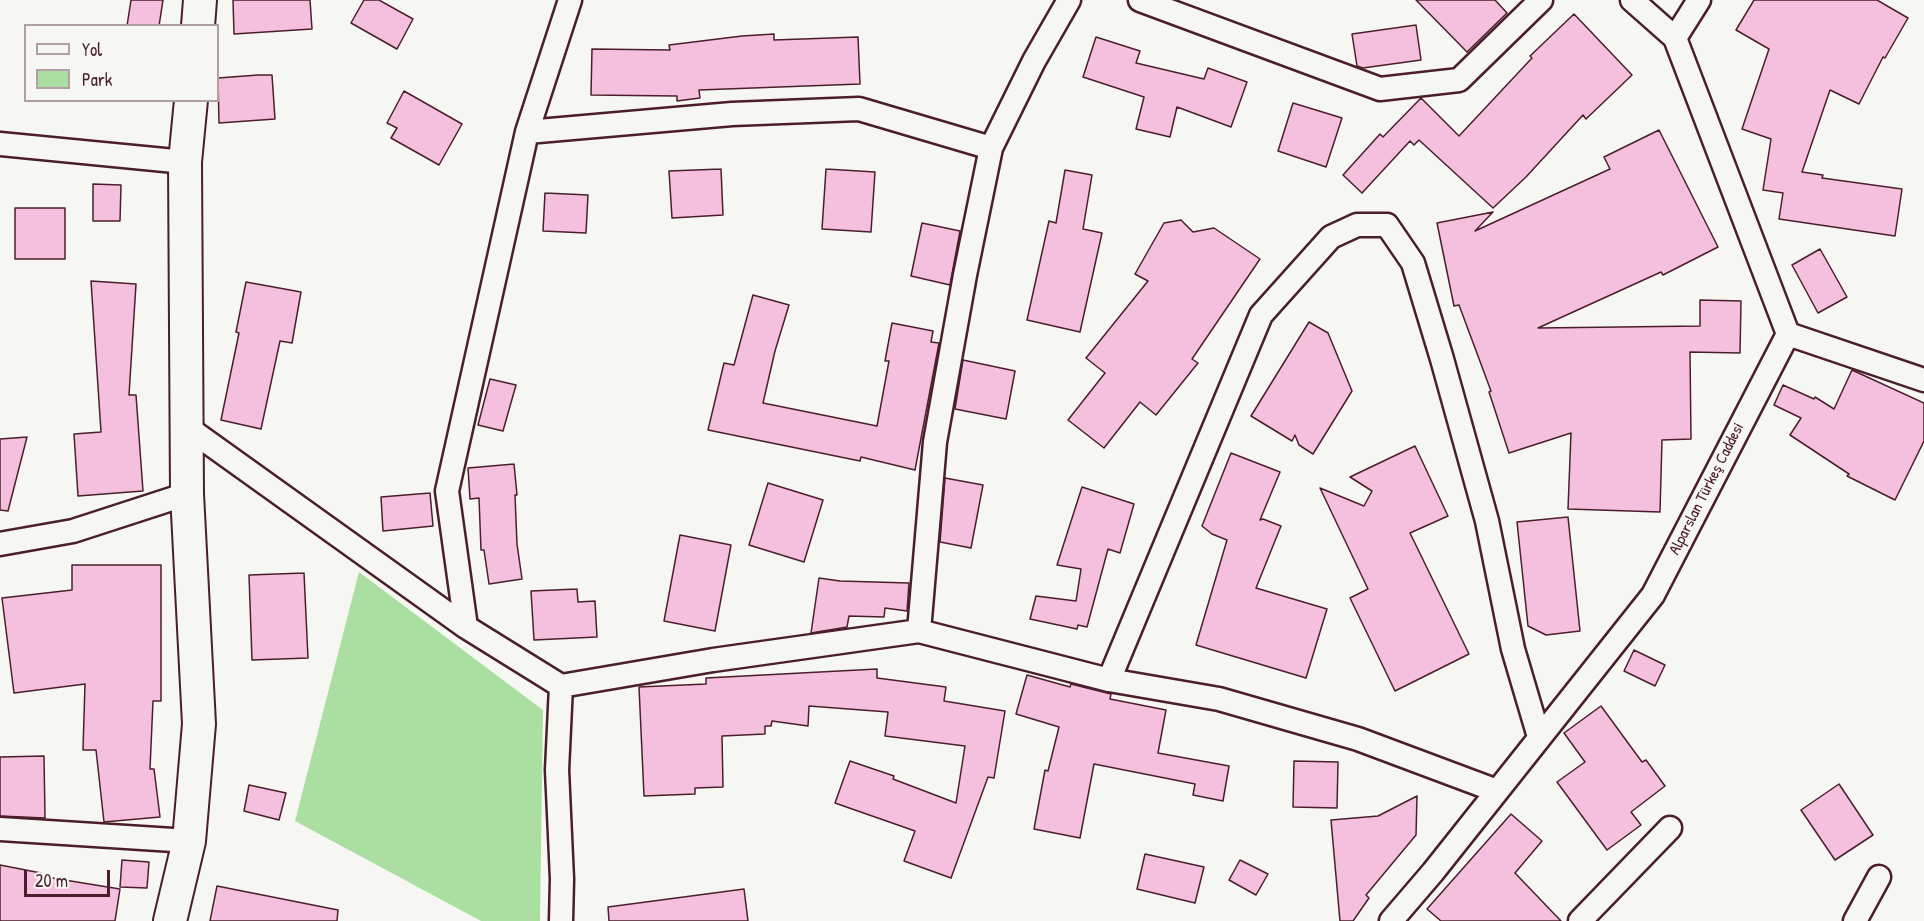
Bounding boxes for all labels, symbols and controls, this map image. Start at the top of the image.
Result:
legend [24,24,219,102]
text: Yol [82,37,102,62]
text: Park [82,67,112,92]
street label: Alparslan Türkeş Caddesi [1665,420,1749,558]
scale bar [27,858,112,896]
text: 20 m [35,868,68,893]

